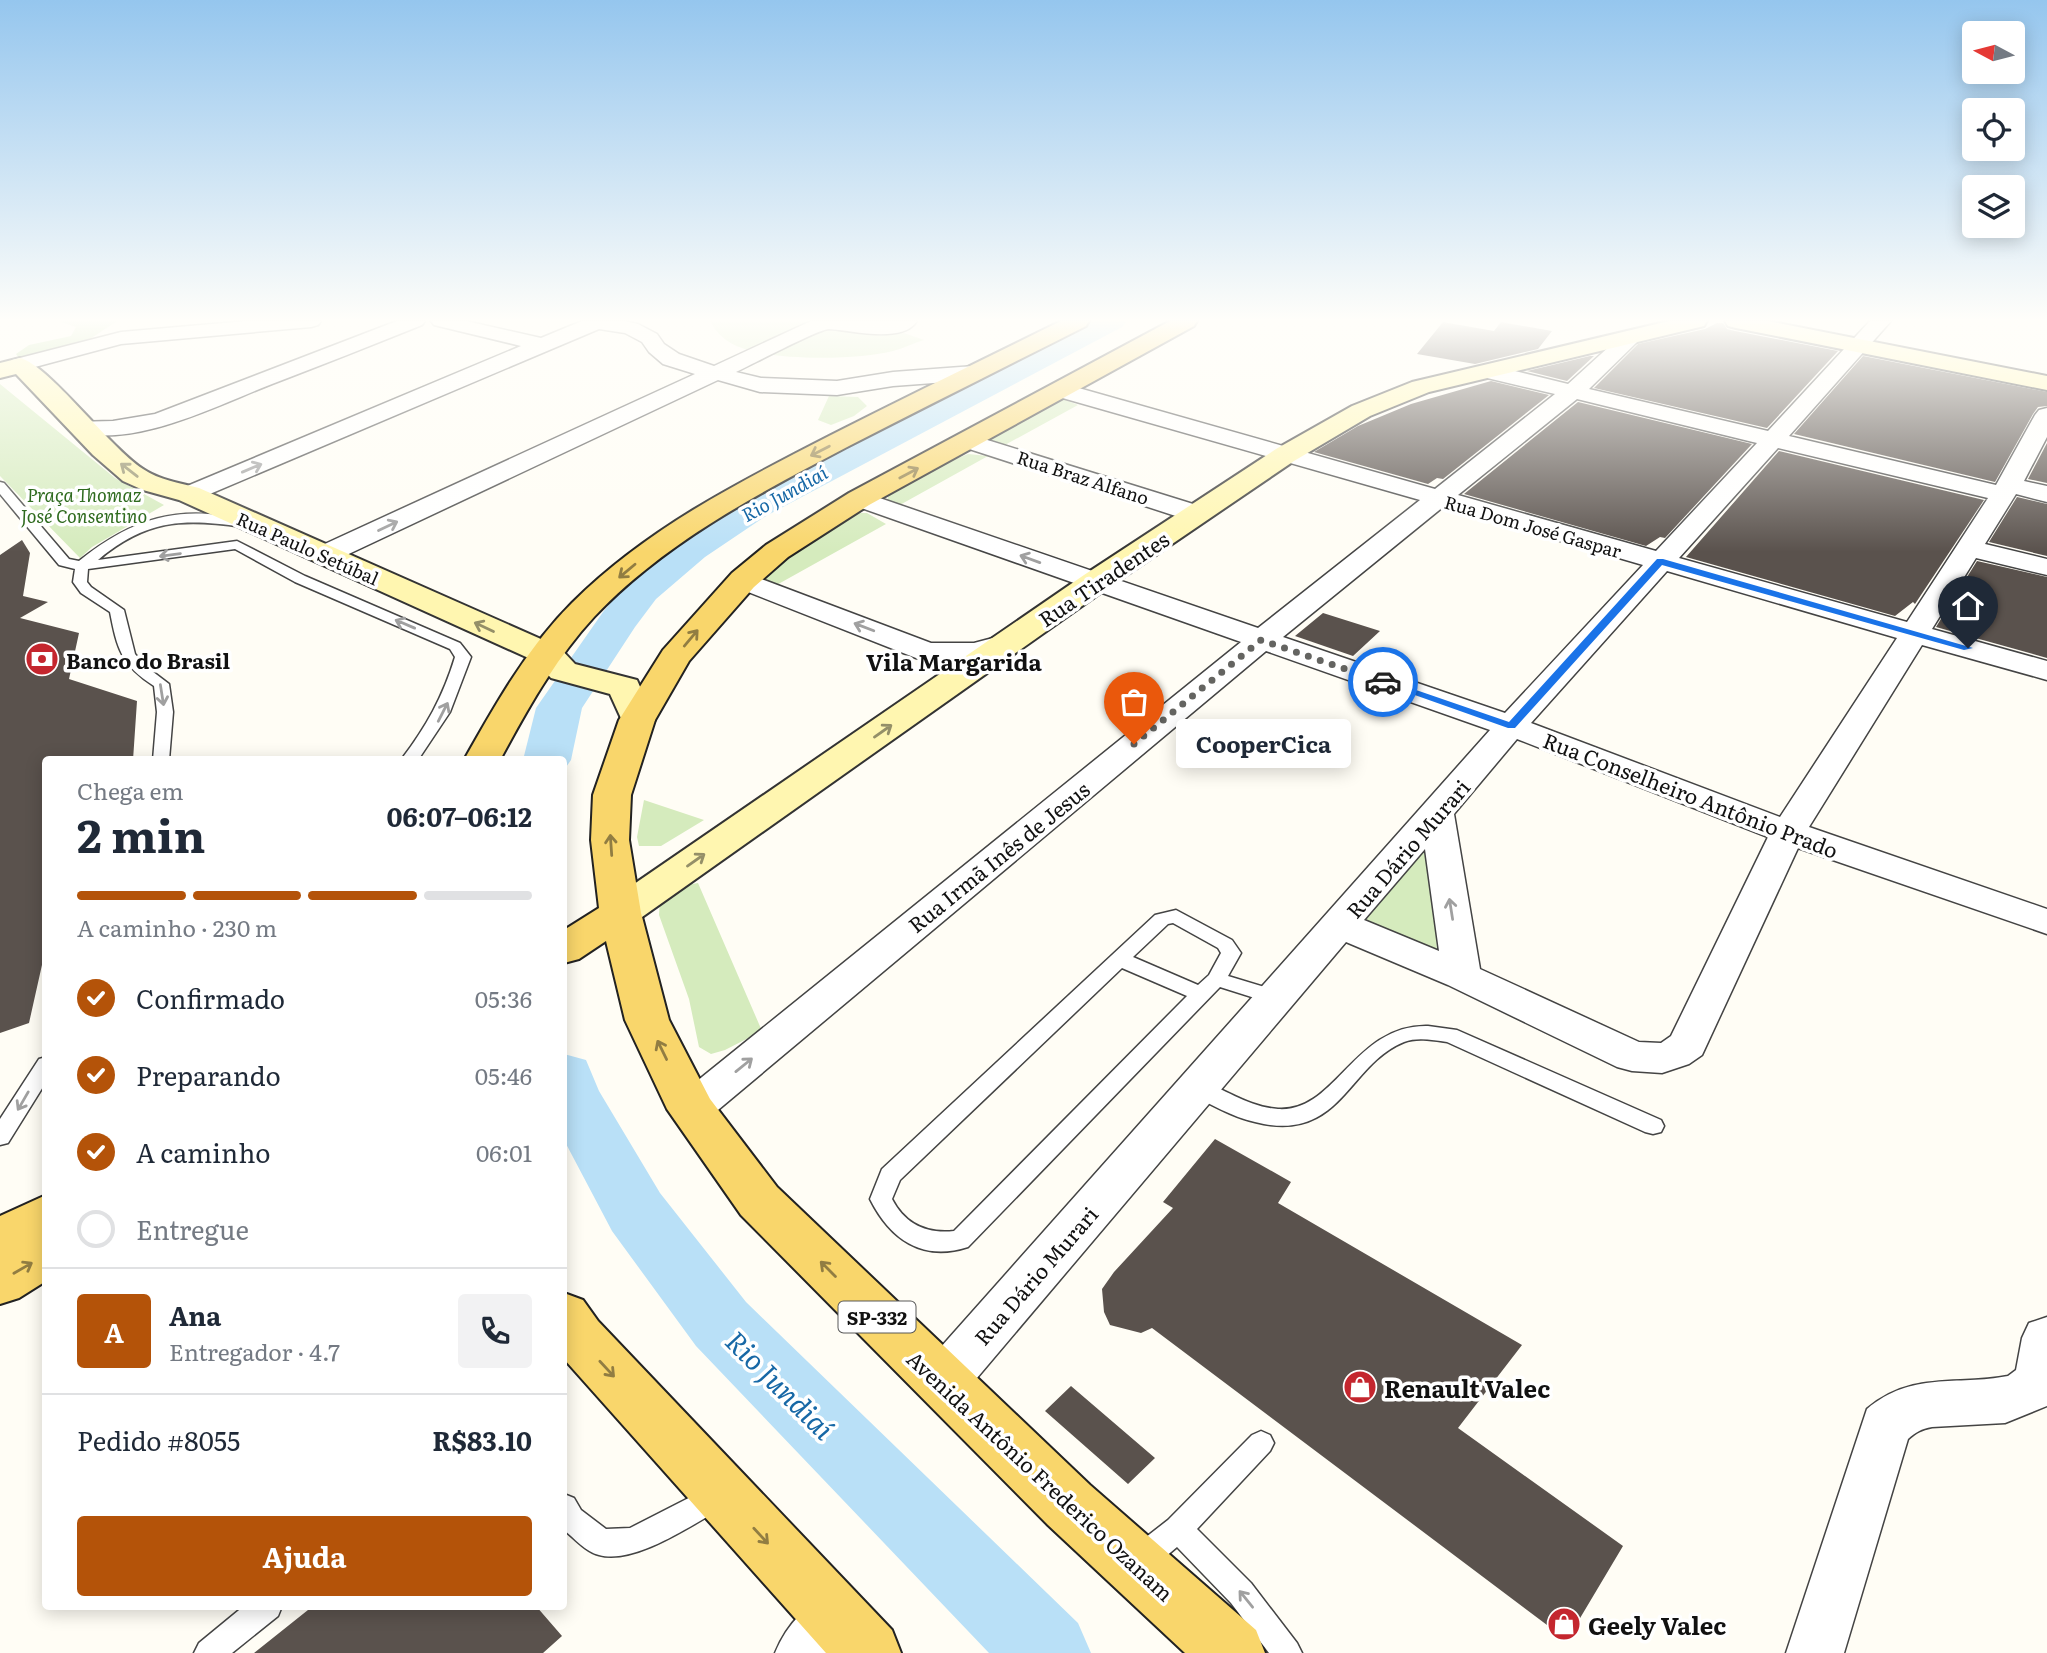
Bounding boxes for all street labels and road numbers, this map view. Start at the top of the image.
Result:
street label: Rua Braz Alfano [1014,443,1152,511]
street label: Rua Dom José Gaspar [1441,488,1625,564]
street label: Rua Paulo Setúbal [233,505,383,591]
street label: Rua Tiradentes [1032,523,1174,633]
street label: Rua Conselheiro Antônio Prado [1539,723,1843,865]
street label: Rua Dário Murari [1338,772,1476,924]
street label: Rua Irmã Inês de Jesus [901,773,1095,939]
street label: Rua Dário Murari [966,1199,1104,1351]
road number: SP-332 [838,1302,916,1332]
street label: Avenida Antônio Frederico Ozanam [901,1343,1181,1607]

